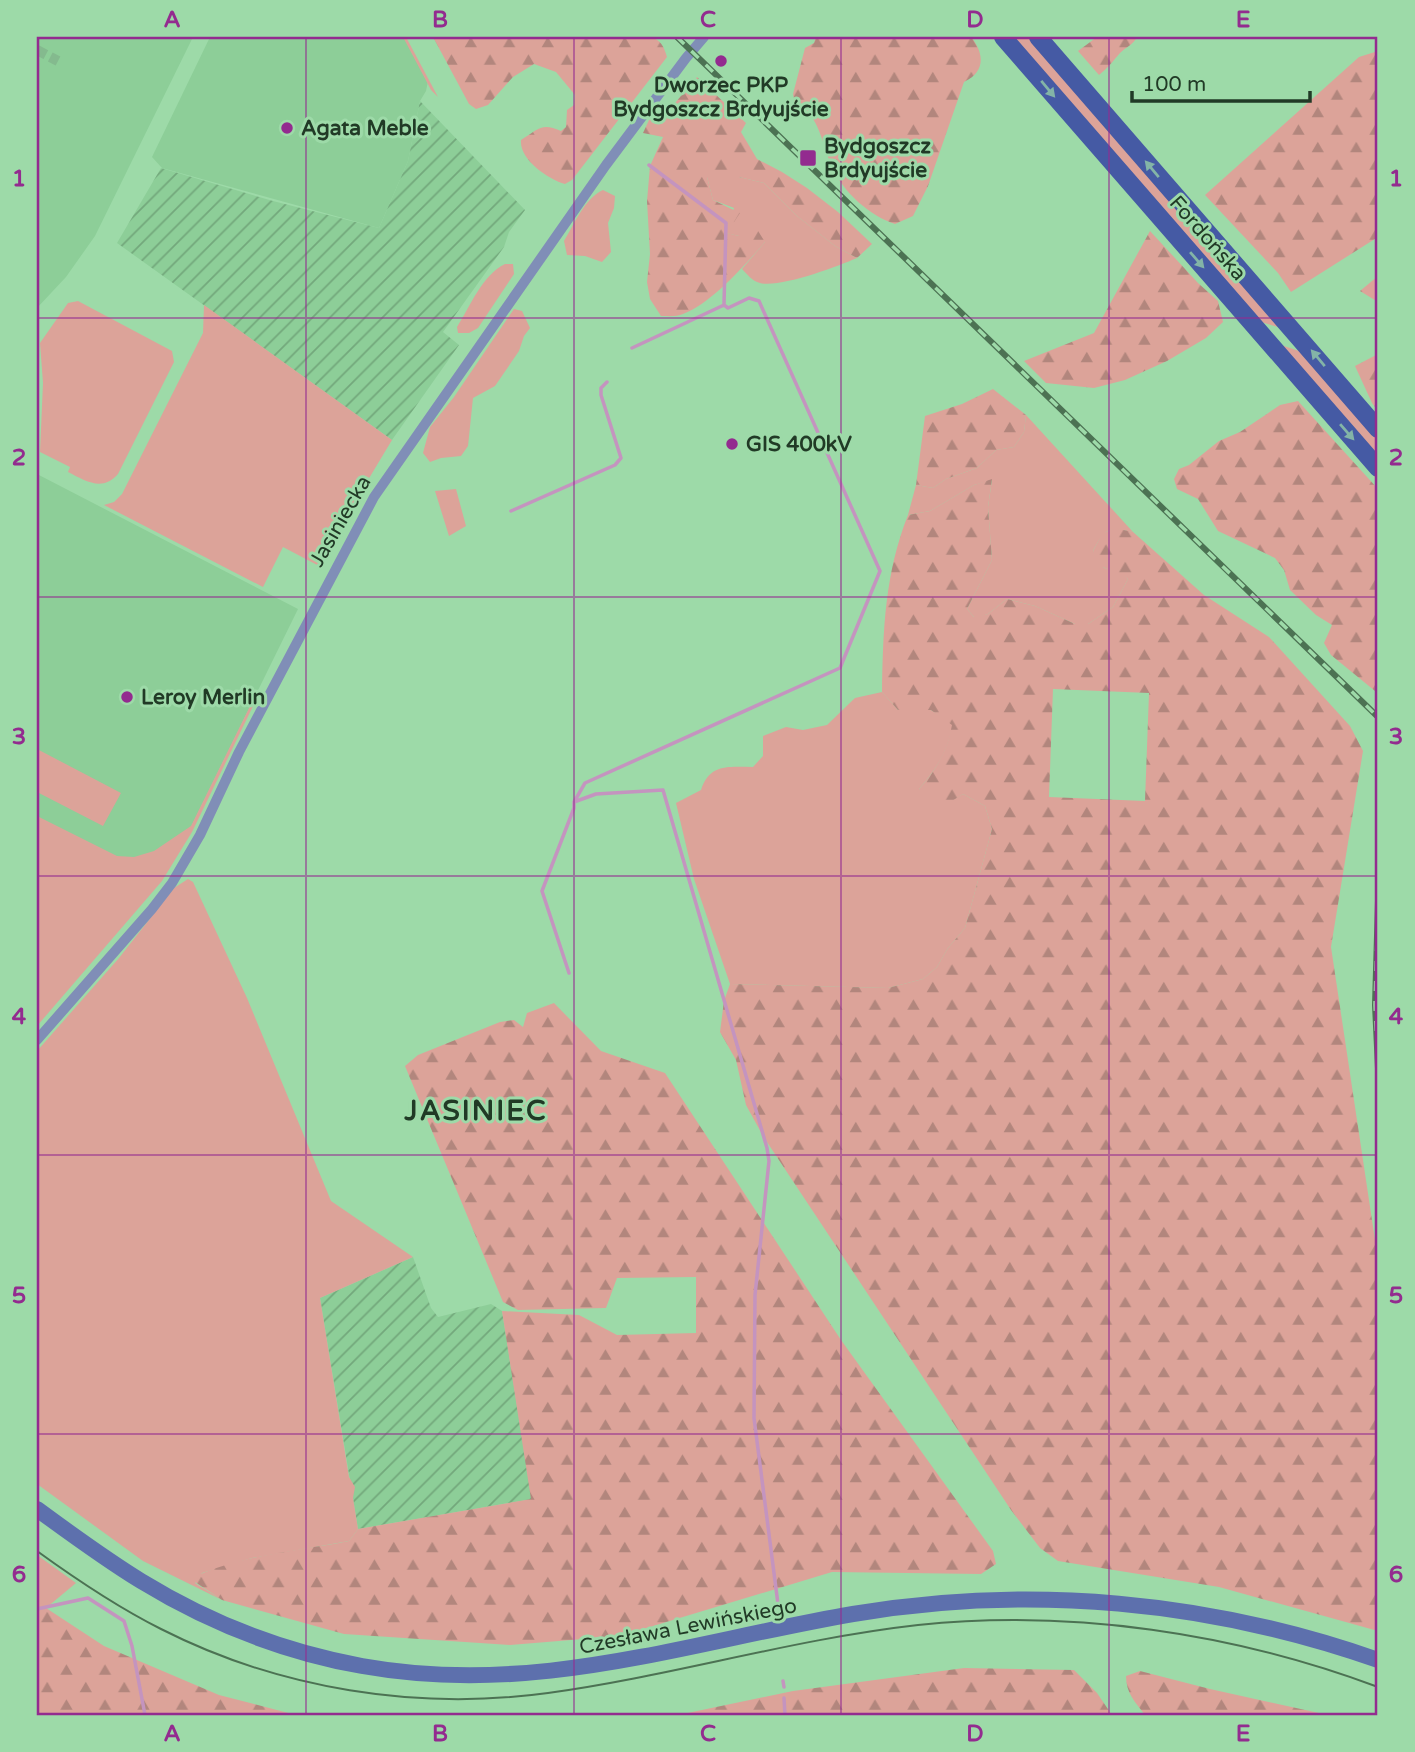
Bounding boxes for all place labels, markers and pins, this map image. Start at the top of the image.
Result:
marker: Dworzec PKP Bydgoszcz Brdyujście [713,53,729,69]
place label: Dworzec PKP Bydgoszcz Brdyujście [613,73,829,122]
place label: Agata Meble [301,116,429,141]
marker: Agata Meble [279,120,295,136]
place label: Bydgoszcz Brdyujście [824,134,931,183]
marker: Bydgoszcz Brdyujście [798,148,818,168]
place label: GIS 400kV [746,432,852,457]
marker: GIS 400kV [724,436,740,452]
place label: Leroy Merlin [141,685,265,710]
marker: Leroy Merlin [119,689,135,705]

